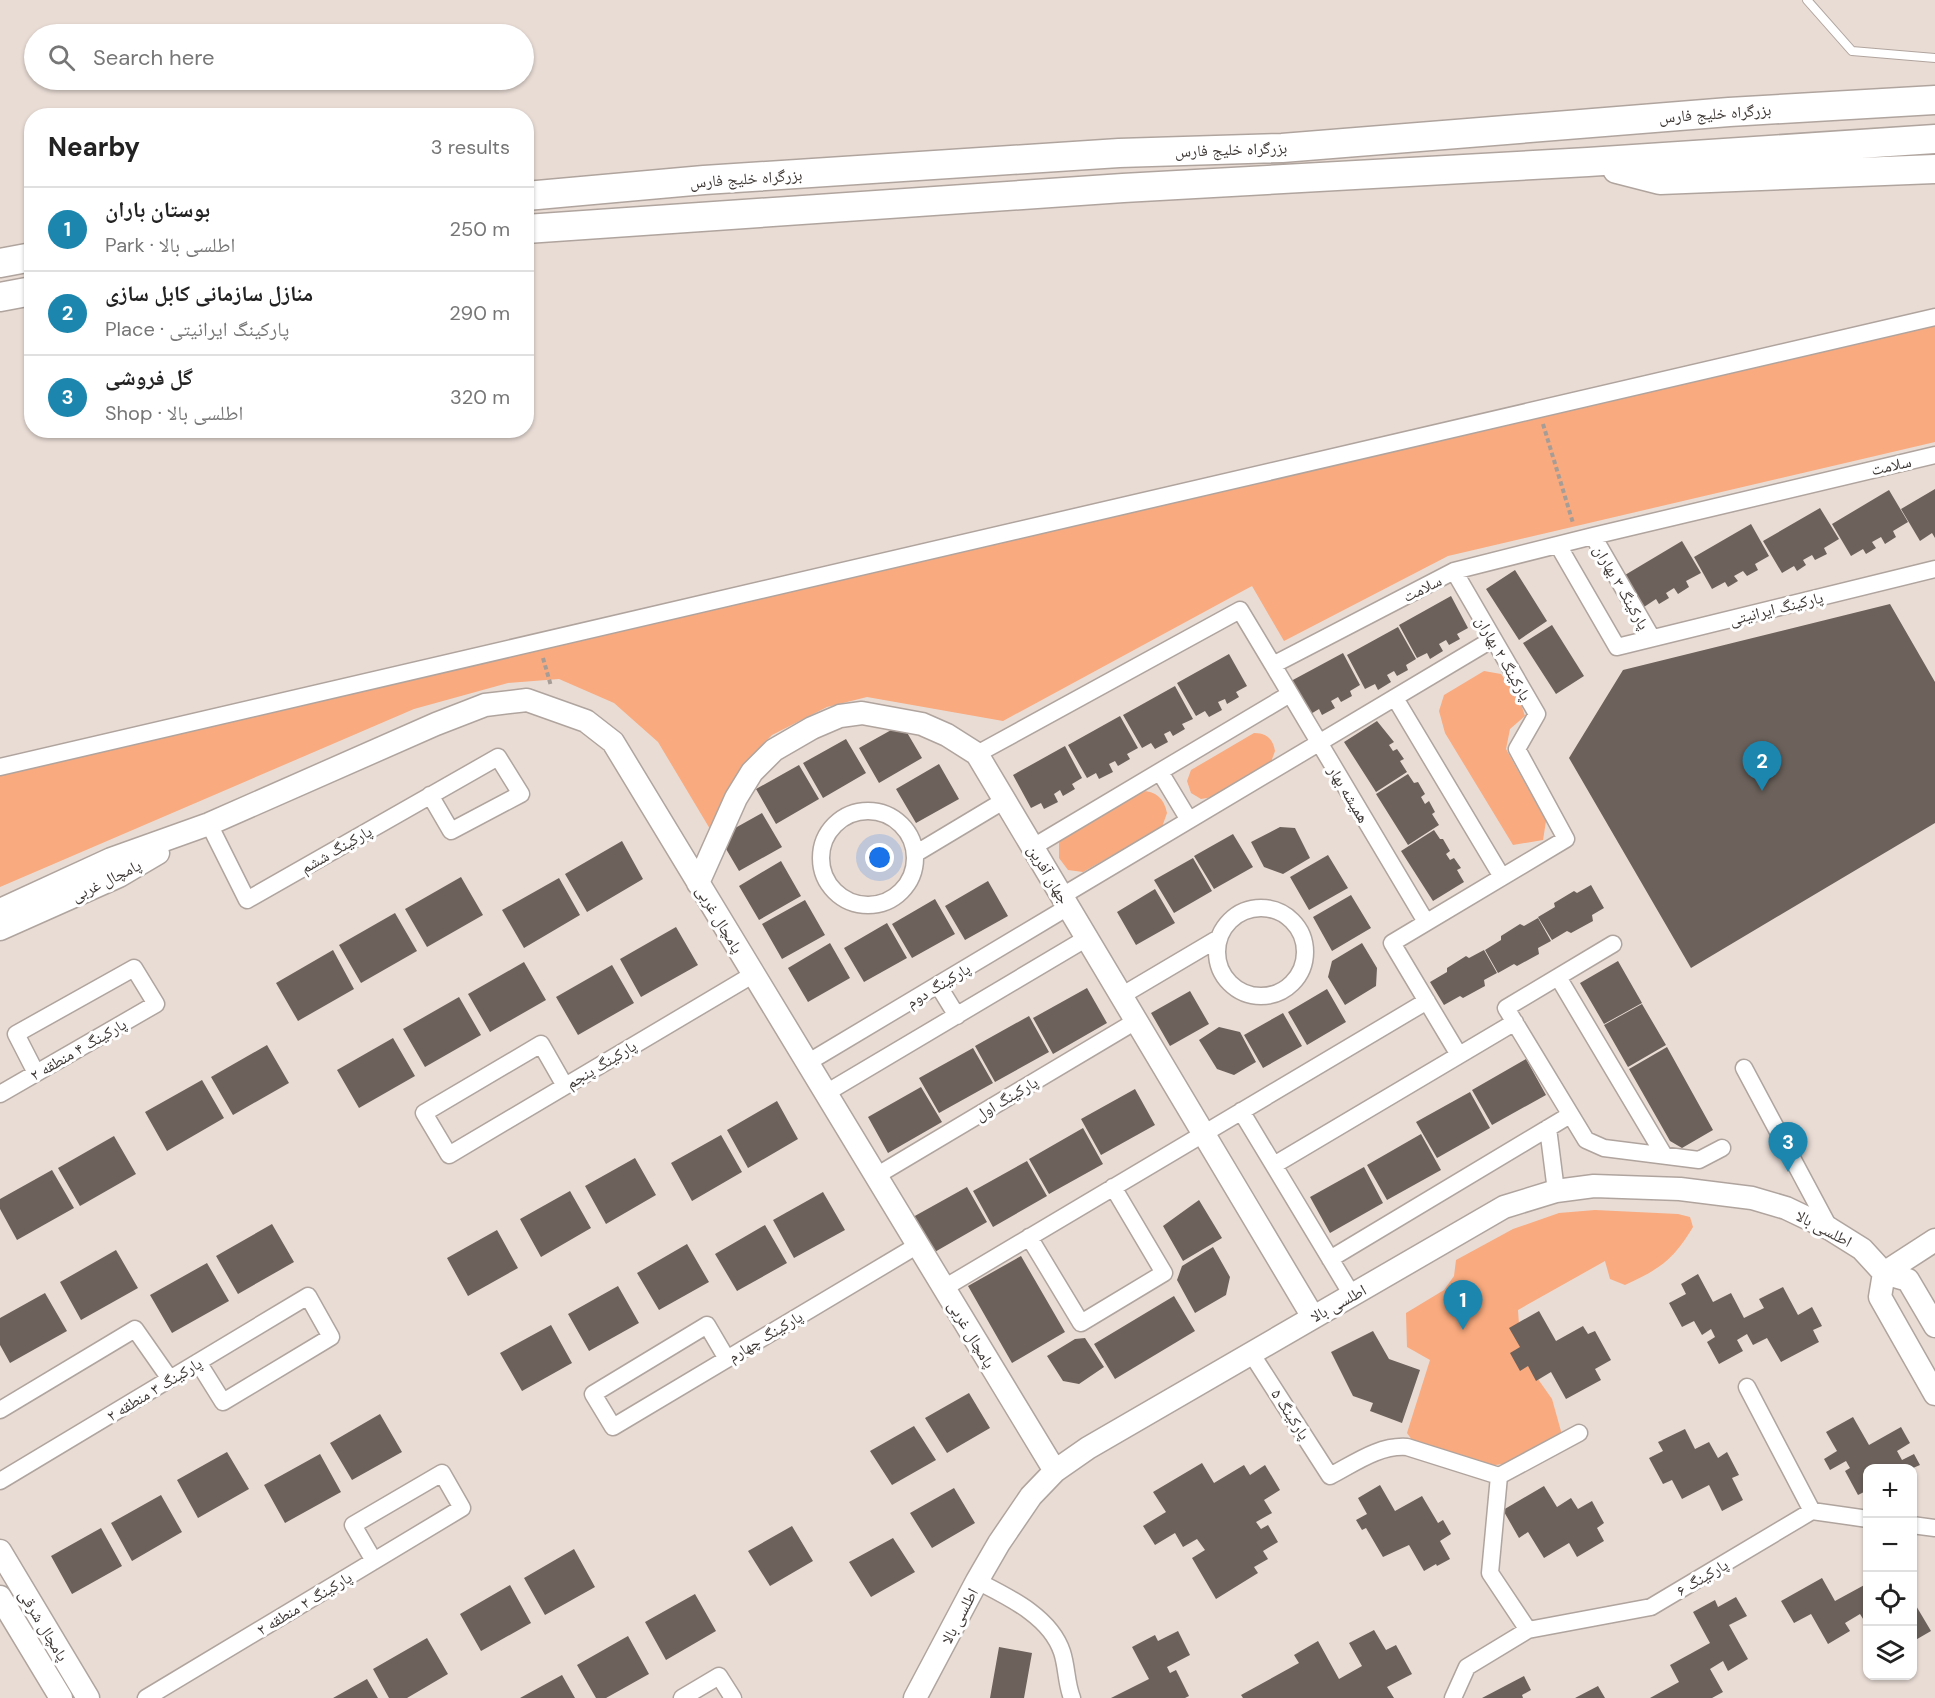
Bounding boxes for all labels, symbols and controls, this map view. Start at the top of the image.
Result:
search box [24,24,534,90]
icon: search [45,41,78,74]
text: Search here [93,43,214,72]
street label: بزرگراه خلیج فارس [1658,99,1772,128]
text: Nearby [48,130,140,164]
text: 3 results [431,134,510,160]
street label: بزرگراه خلیج فارس [1174,137,1288,162]
street label: بزرگراه خلیج فارس [689,164,803,193]
text: بوستان باران [105,195,210,224]
text: 1 [64,216,71,242]
text: 250 m [449,216,510,242]
text: Park · اطلسی بالا [105,232,235,258]
text: منازل سازمانی کابل سازی [105,279,313,308]
text: 2 [62,300,73,326]
text: 290 m [449,300,510,326]
text: Place · پارکینگ ایرانیتی [105,316,289,342]
text: گل فروشی [105,363,193,392]
text: 3 [61,384,74,410]
text: 320 m [450,384,510,410]
text: Shop · اطلسی بالا [105,400,243,426]
street label: سلامت [1869,451,1913,480]
street label: پارکینگ ۳ بهاران [1589,541,1655,634]
street label: سلامت [1399,570,1445,607]
street label: پارکینگ ایرانیتی [1727,587,1825,630]
street label: پارکینگ ۲ بهاران [1471,612,1537,705]
pin: 2 [1742,742,1782,791]
street label: همیشه بهار [1323,761,1374,827]
street label: پارکینگ ششم [297,820,376,878]
street label: جهان آفرین [1023,841,1075,908]
your location [865,843,894,872]
street label: پامچال غربی [68,854,145,906]
street label: پامچال غربی [691,882,748,957]
street label: پارکینگ دوم [902,958,974,1013]
street label: پارکینگ ۴ منطقه ۲ [26,1013,130,1085]
street label: پارکینگ پنجم [562,1035,641,1094]
street label: پارکینگ اول [971,1071,1042,1126]
pin: 3 [1768,1122,1808,1172]
street label: اطلسی بالا [1792,1205,1856,1252]
street label: اطلسی بالا [1307,1279,1370,1327]
pin: 1 [1444,1280,1482,1330]
street label: پامچال غربی [943,1297,1000,1372]
street label: پارکینگ چهارم [724,1306,807,1367]
street label: پارکینگ ۳ منطقه ۲ [103,1353,206,1426]
street label: پارکینگ ۵ [1266,1385,1315,1444]
map controls [1863,1464,1917,1680]
button: + [1863,1464,1917,1518]
button: − [1863,1518,1917,1572]
street label: پارکینگ ۶ [1673,1554,1732,1601]
street label: پارکینگ ۲ منطقه ۲ [253,1567,356,1640]
button: locate [1863,1572,1917,1626]
street label: اطلسی بالا [936,1584,983,1648]
street label: پامچال شرقی [14,1586,73,1665]
button: layers [1863,1626,1917,1680]

